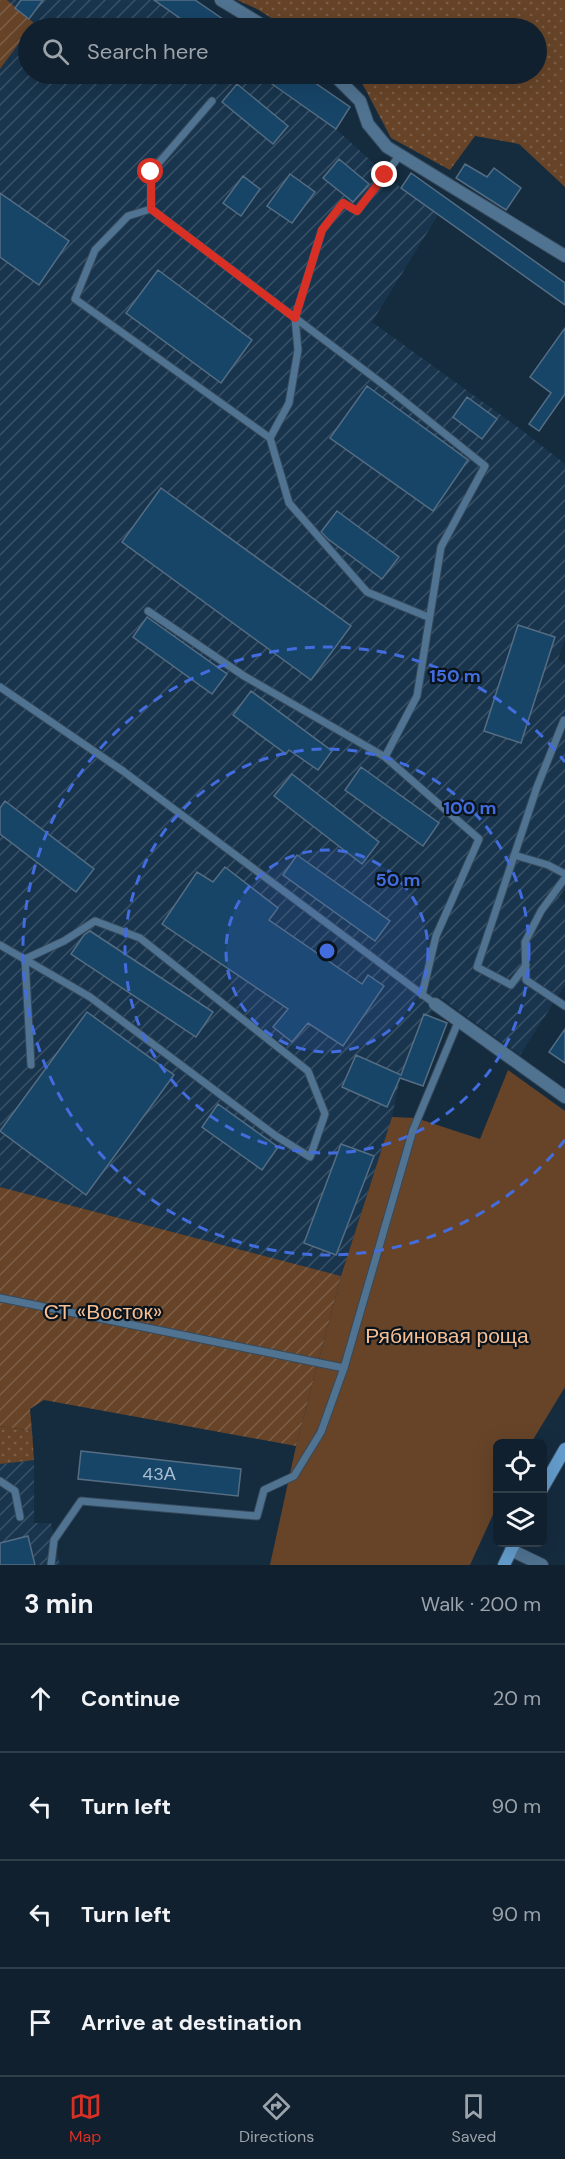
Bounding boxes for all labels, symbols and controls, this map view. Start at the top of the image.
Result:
search box [18,18,547,84]
icon: search [39,35,72,68]
text: Search here [87,37,208,66]
route start [137,158,163,184]
route end [371,161,397,187]
text: 150 m [429,664,481,688]
text: 100 m [443,796,497,820]
text: 50 m [375,868,421,892]
centre of rings [317,941,337,961]
park label: СТ «Восток» [44,1298,162,1326]
park label: Рябиновая роща [365,1322,529,1350]
map controls [493,1439,547,1547]
button: locate [493,1439,547,1493]
house number: 43А [142,1462,176,1486]
button: layers [493,1493,547,1547]
text: 3 min [24,1587,93,1621]
text: Walk · 200 m [421,1591,541,1617]
icon: ahead [24,1682,57,1715]
text: Continue [81,1684,180,1713]
text: 20 m [493,1685,541,1711]
icon: left [24,1790,57,1823]
text: Turn left [81,1792,171,1821]
text: 90 m [492,1793,541,1819]
icon: left [24,1898,57,1931]
text: Turn left [81,1900,171,1929]
text: 90 m [492,1901,541,1927]
icon: arrive [24,2006,57,2039]
text: Arrive at destination [81,2008,302,2037]
tab: Map [69,2090,102,2147]
tab: Directions [239,2090,314,2147]
tab: Saved [452,2090,496,2147]

